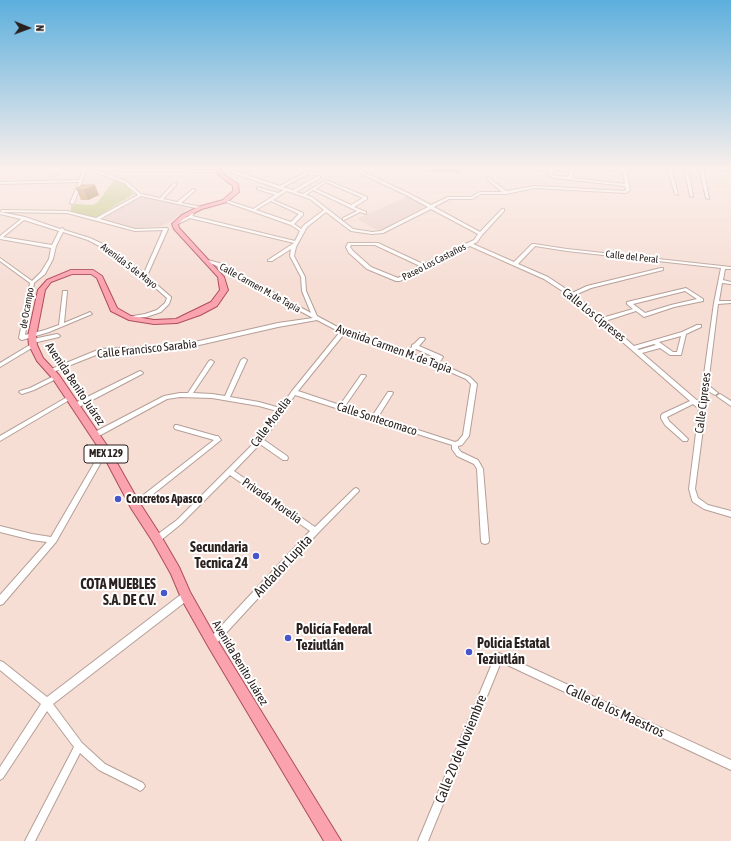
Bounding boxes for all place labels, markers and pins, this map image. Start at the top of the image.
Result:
place label: Concretos Apasco [126,492,203,506]
marker: Concretos Apasco [113,494,123,504]
place label: Secundaria Tecnica 24 [190,540,248,572]
marker: Secundaria Tecnica 24 [251,551,261,561]
place label: COTA MUEBLES S.A. DE C.V. [80,577,156,610]
marker: COTA MUEBLES S.A. DE C.V. [159,588,169,598]
place label: Policía Federal Teziutlán [296,622,372,654]
marker: Policía Federal Teziutlán [283,633,293,643]
place label: Policia Estatal Teziutlán [477,636,550,668]
marker: Policia Estatal Teziutlán [464,647,474,657]

